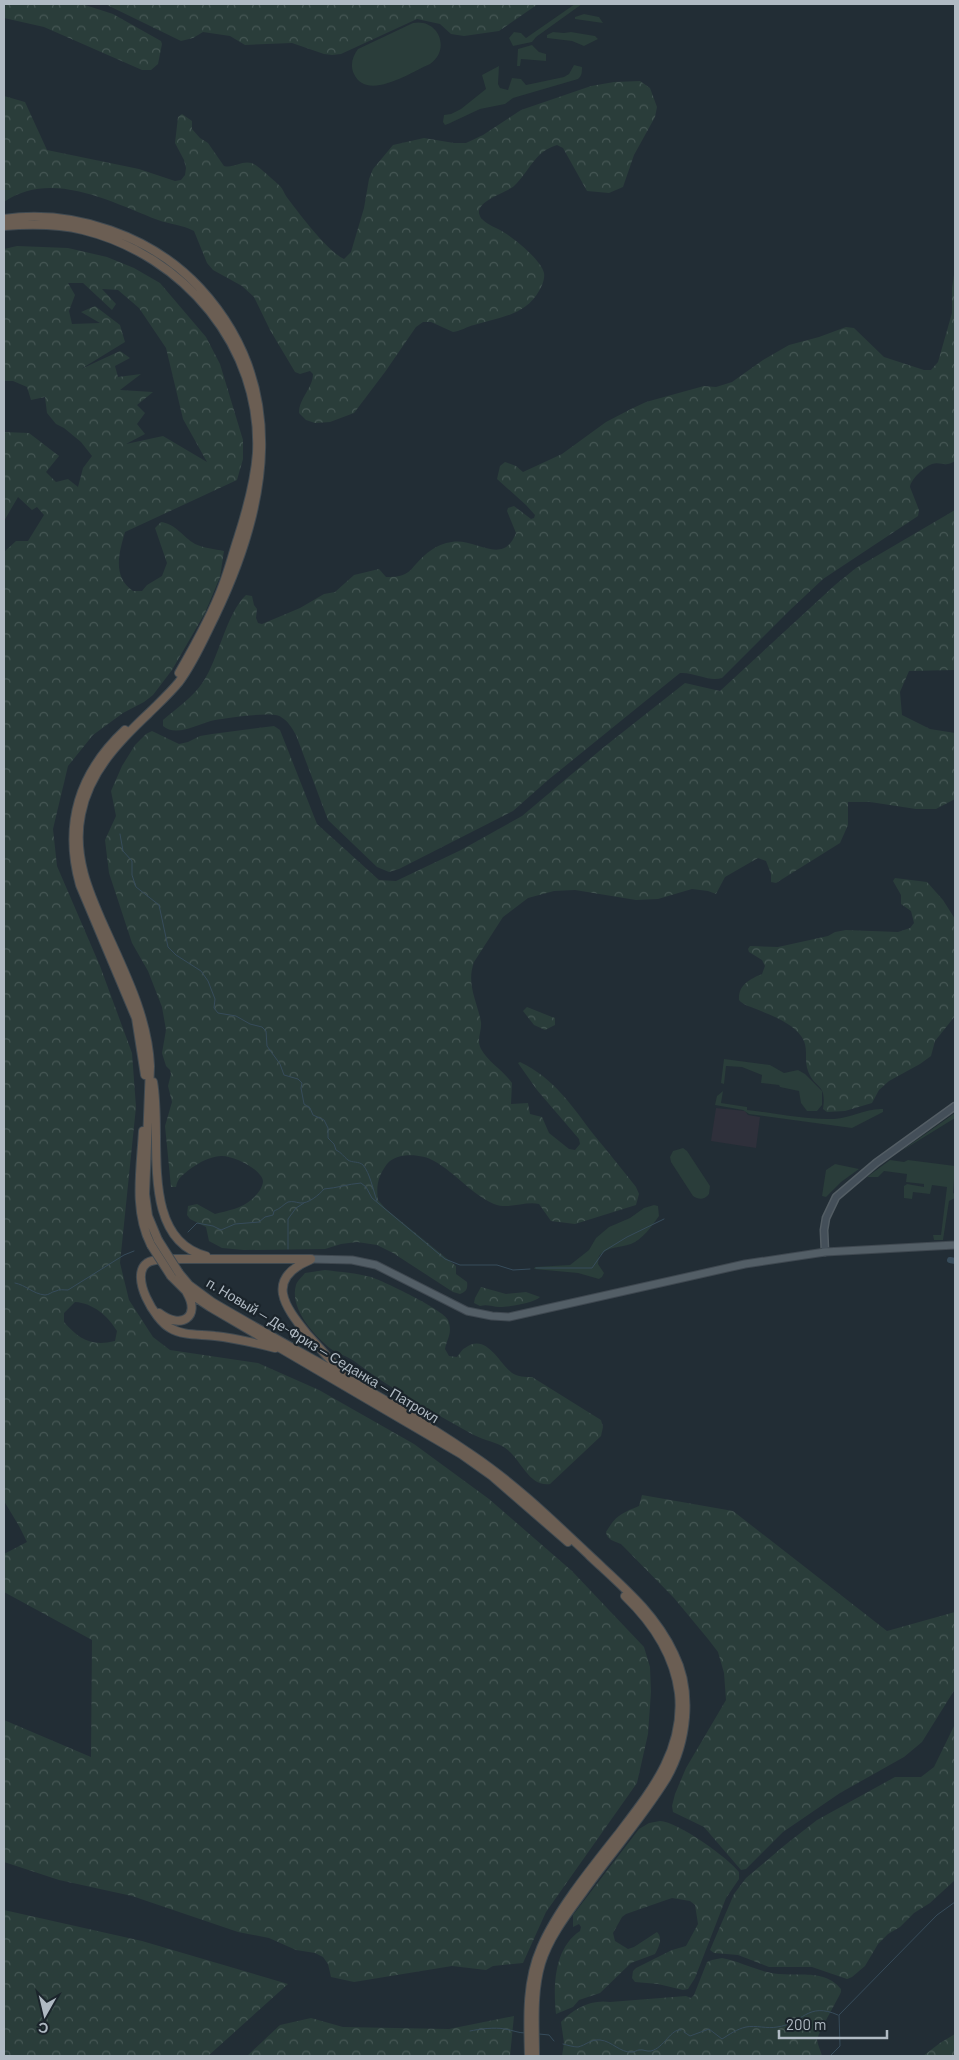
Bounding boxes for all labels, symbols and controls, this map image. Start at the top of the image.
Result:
street label: п. Новый — Де-Фриз — Седанка — Патрокл [204,1274,442,1426]
north arrow [20,1990,70,2040]
scale bar [779,2008,886,2040]
text: 200 m [786,2015,826,2033]
text: С [37,2019,49,2037]

